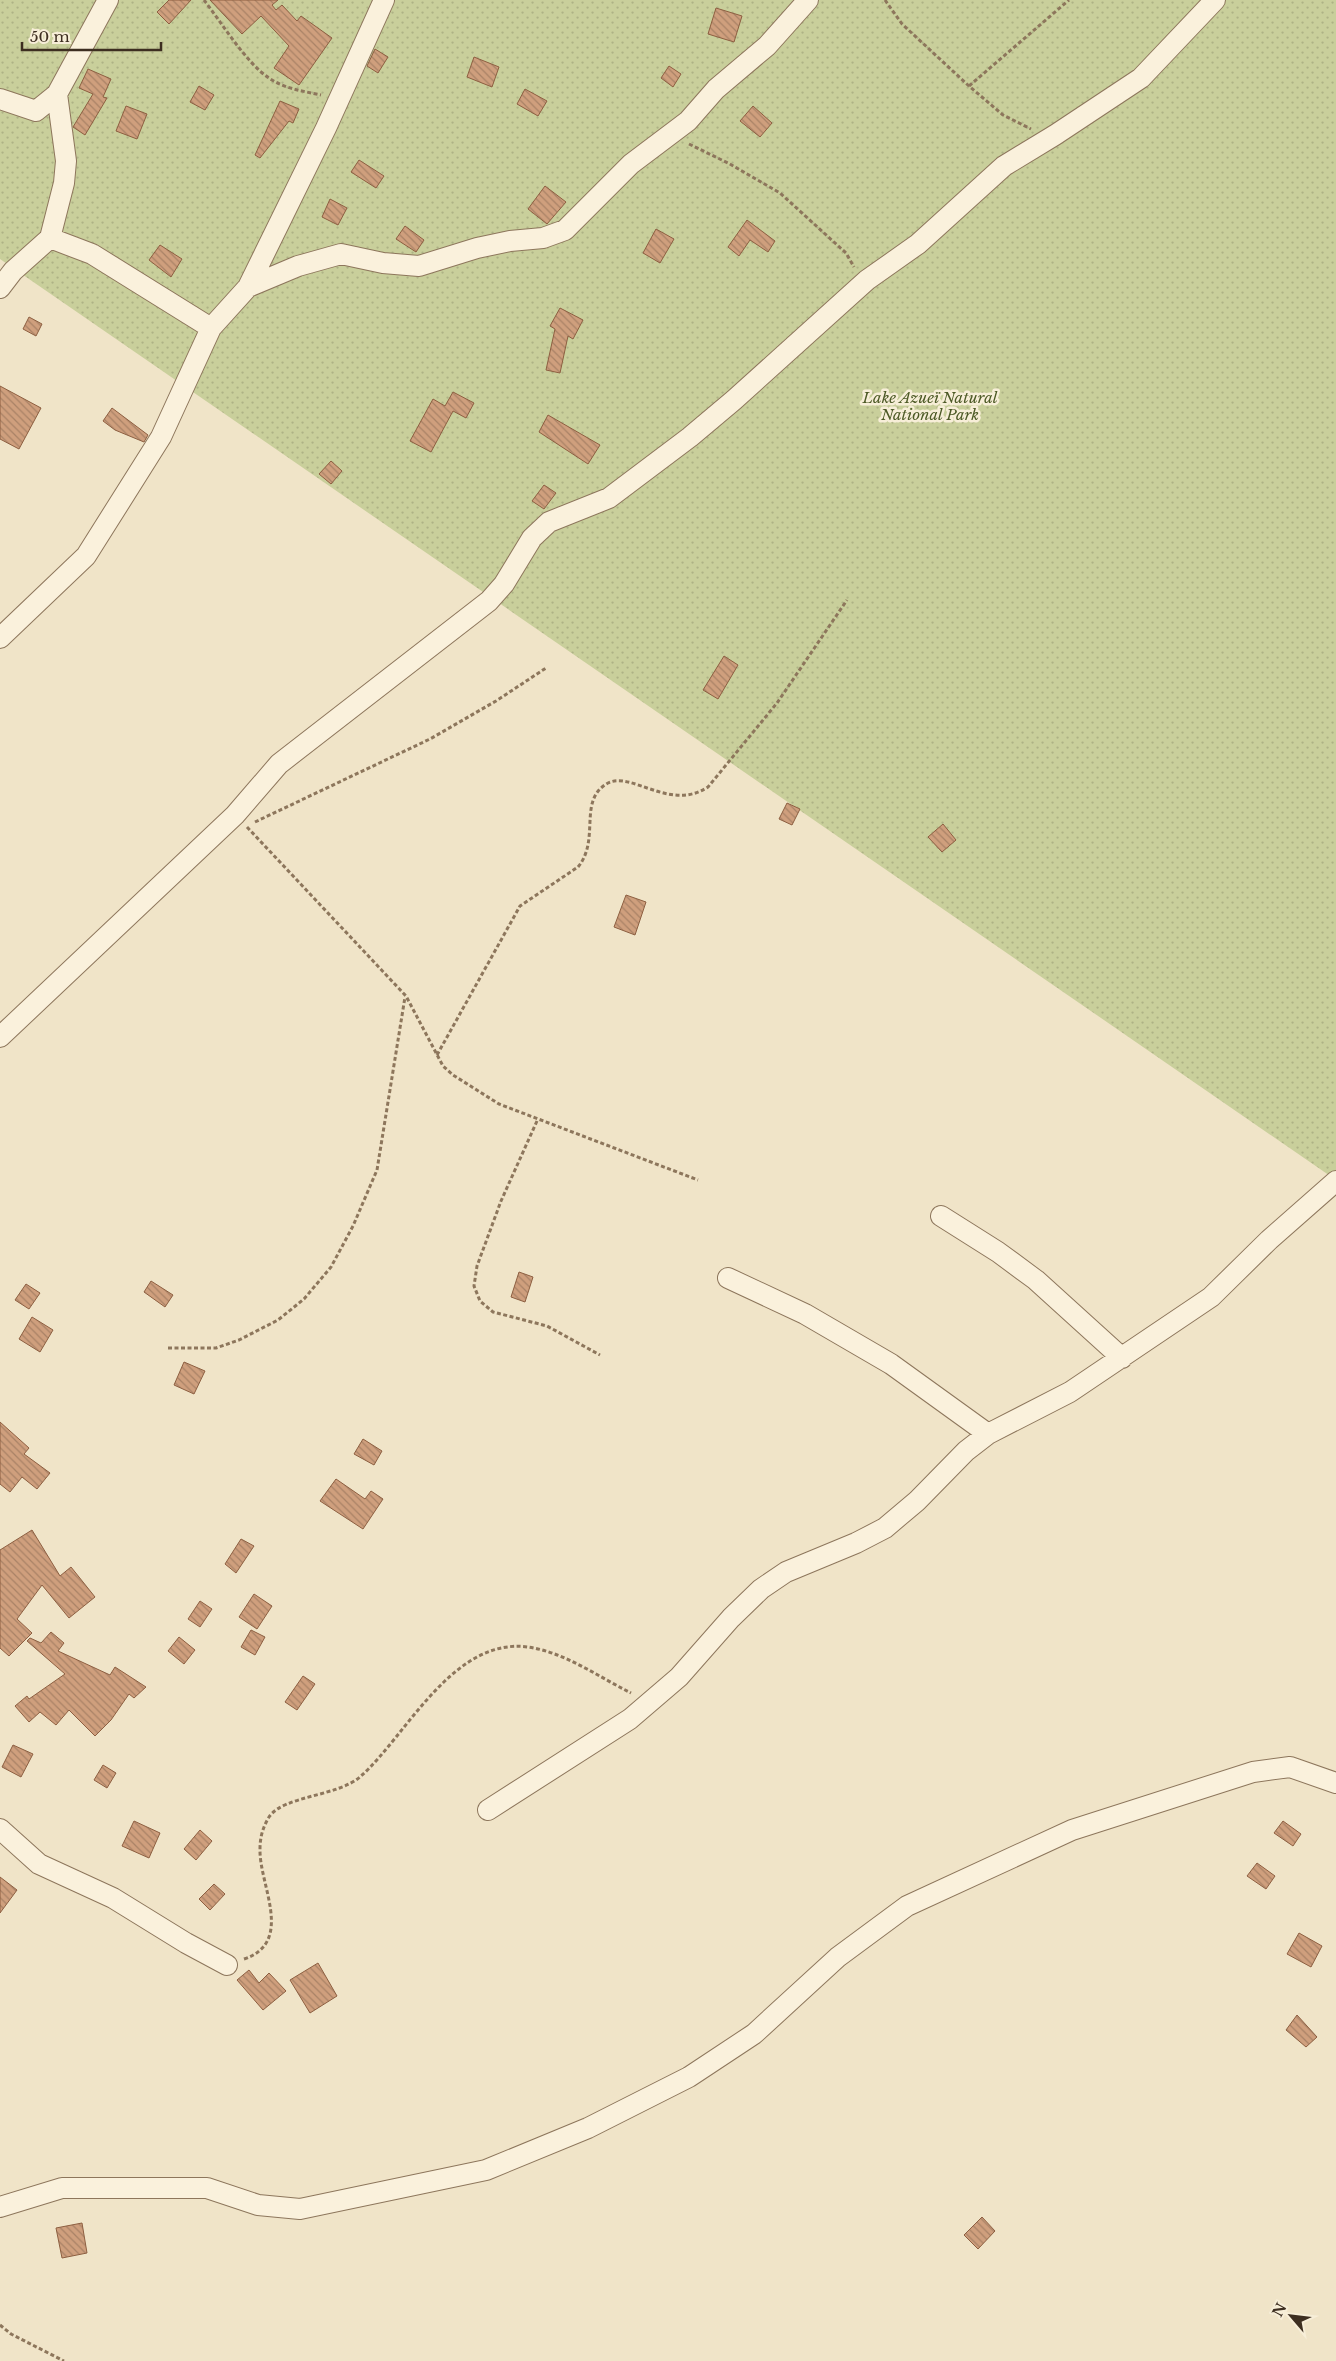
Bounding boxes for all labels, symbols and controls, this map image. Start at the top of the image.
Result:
scale bar [22,20,161,52]
text: 50 m [30,27,70,46]
park label: Lake Azueï Natural National Park [862,388,998,424]
north arrow [1266,2291,1316,2341]
text: N [1268,2300,1291,2320]

